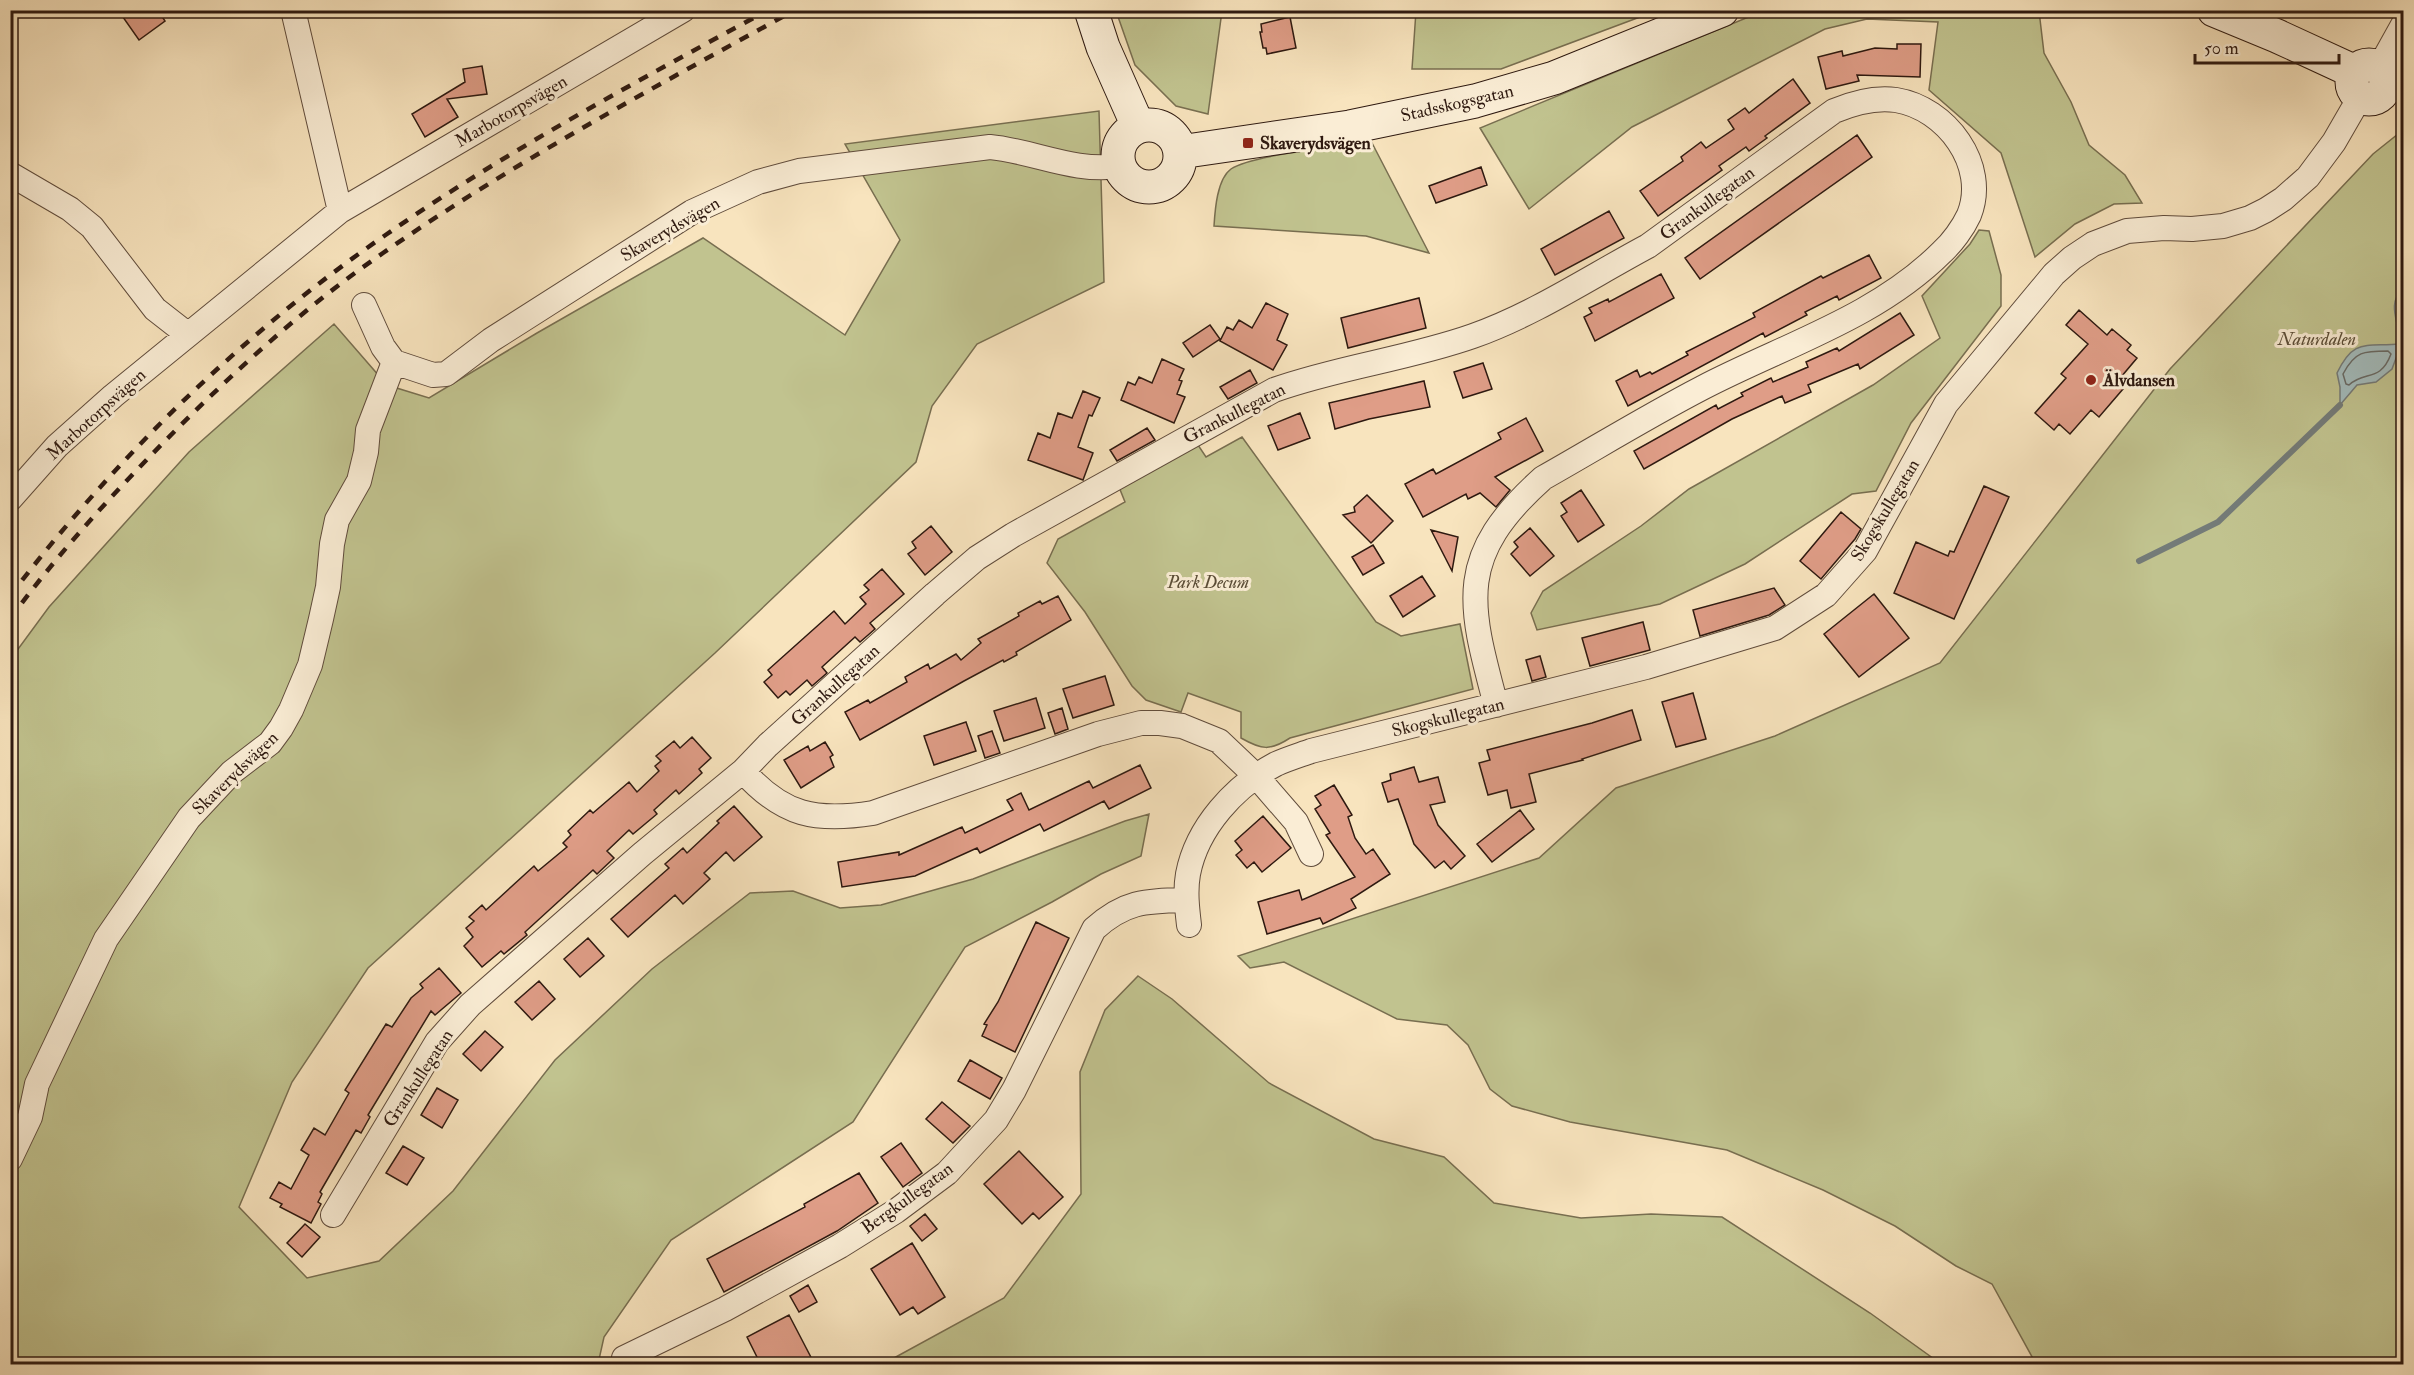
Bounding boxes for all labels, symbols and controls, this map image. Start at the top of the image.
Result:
scale bar [2195,27,2339,65]
text: 50 m [2204,37,2239,60]
street label: Marbotorpsvägen [451,70,572,153]
street label: Stadsskogsgatan [1398,79,1516,128]
place label: Skaverydsvägen [1260,132,1372,155]
marker: Skaverydsvägen [1241,136,1255,150]
street label: Grankullegatan [1655,161,1759,246]
street label: Skaverydsvägen [616,192,724,267]
park label: Naturdalen [2277,328,2356,351]
street label: Marbotorpsvägen [42,364,151,465]
place label: Älvdansen [2102,369,2176,392]
marker: Älvdansen [2084,373,2098,387]
street label: Grankullegatan [1179,378,1289,449]
street label: Skogskullegatan [1846,455,1925,566]
park label: Park Decum [1166,571,1249,594]
street label: Grankullegatan [786,639,885,731]
street label: Skogskullegatan [1389,692,1507,743]
street label: Skaverydsvägen [187,727,283,820]
street label: Grankullegatan [378,1025,459,1131]
street label: Bergkullegatan [857,1157,958,1239]

